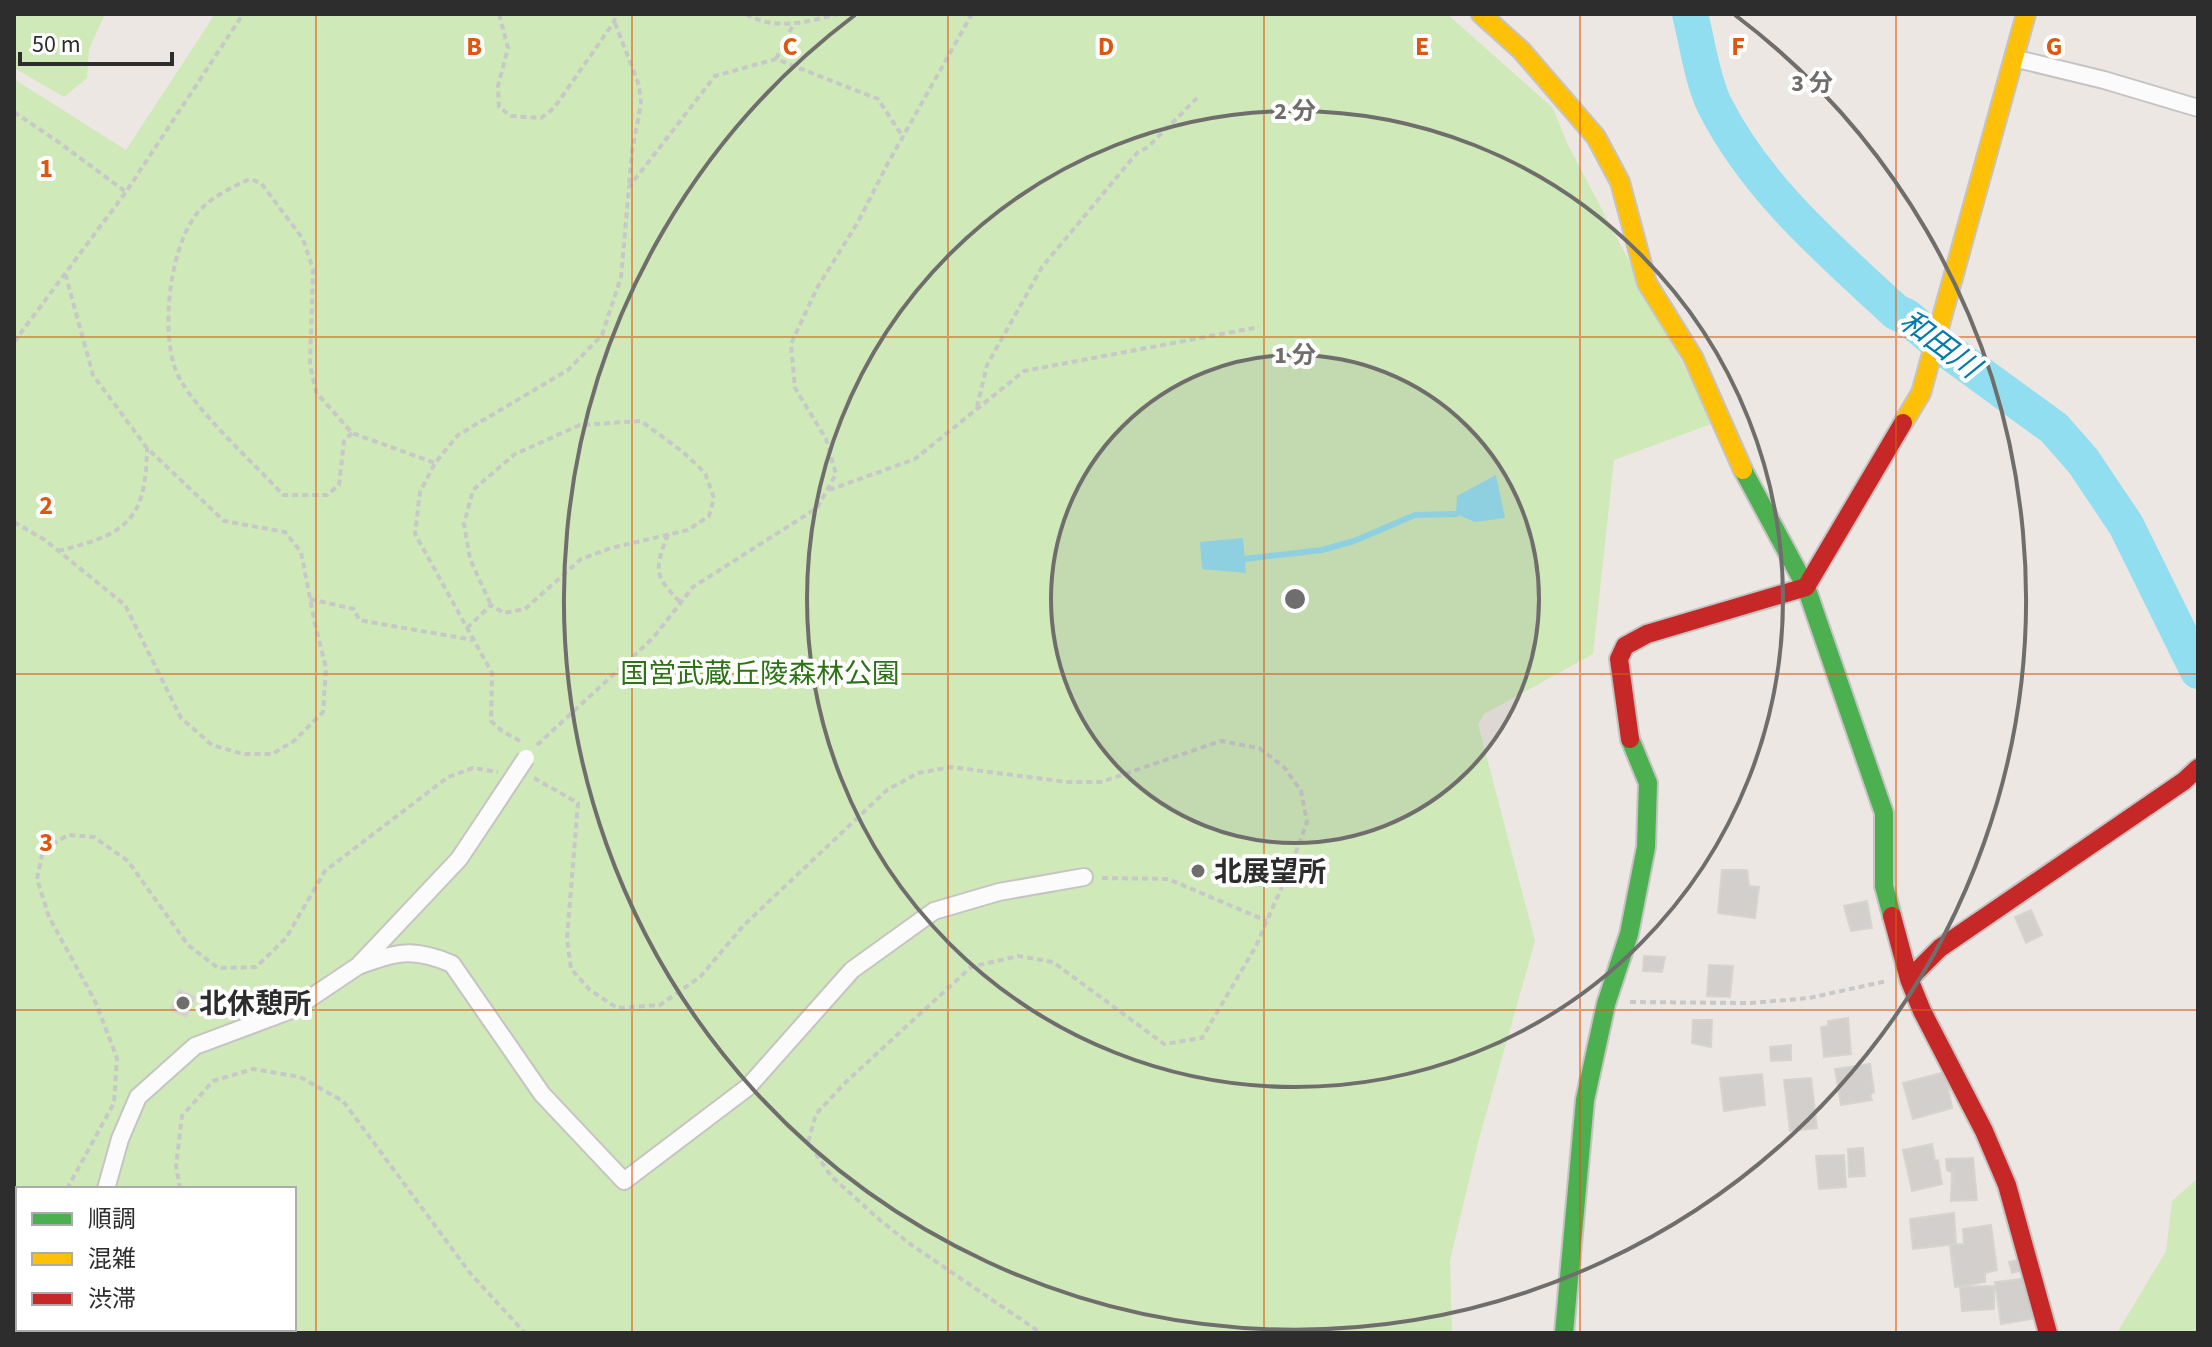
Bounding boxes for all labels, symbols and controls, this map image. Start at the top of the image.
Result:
scale bar [20,16,172,66]
text: 50 m [32,27,81,62]
text: B [466,28,482,65]
text: C [782,28,798,65]
text: D [1098,28,1114,65]
text: E [1415,28,1429,65]
text: F [1731,28,1745,65]
text: G [2046,28,2062,65]
text: 3 分 [1791,66,1833,101]
text: 2 分 [1274,94,1316,129]
text: 1 [39,150,53,187]
water label: 和田川 [1891,300,1991,390]
text: 1 分 [1274,338,1316,373]
text: 2 [39,487,53,524]
centre of rings [1281,585,1309,613]
park label: 国営武蔵丘陵森林公園 [620,654,900,694]
text: 3 [39,824,53,861]
place label: 北展望所 [1214,852,1326,892]
marker: 北展望所 [1189,862,1207,880]
place label: 北休憩所 [199,984,311,1024]
marker: 北休憩所 [174,994,192,1012]
legend [16,1187,296,1331]
text: 順調 [88,1202,136,1237]
text: 混雑 [88,1242,136,1277]
text: 渋滞 [88,1282,136,1317]

